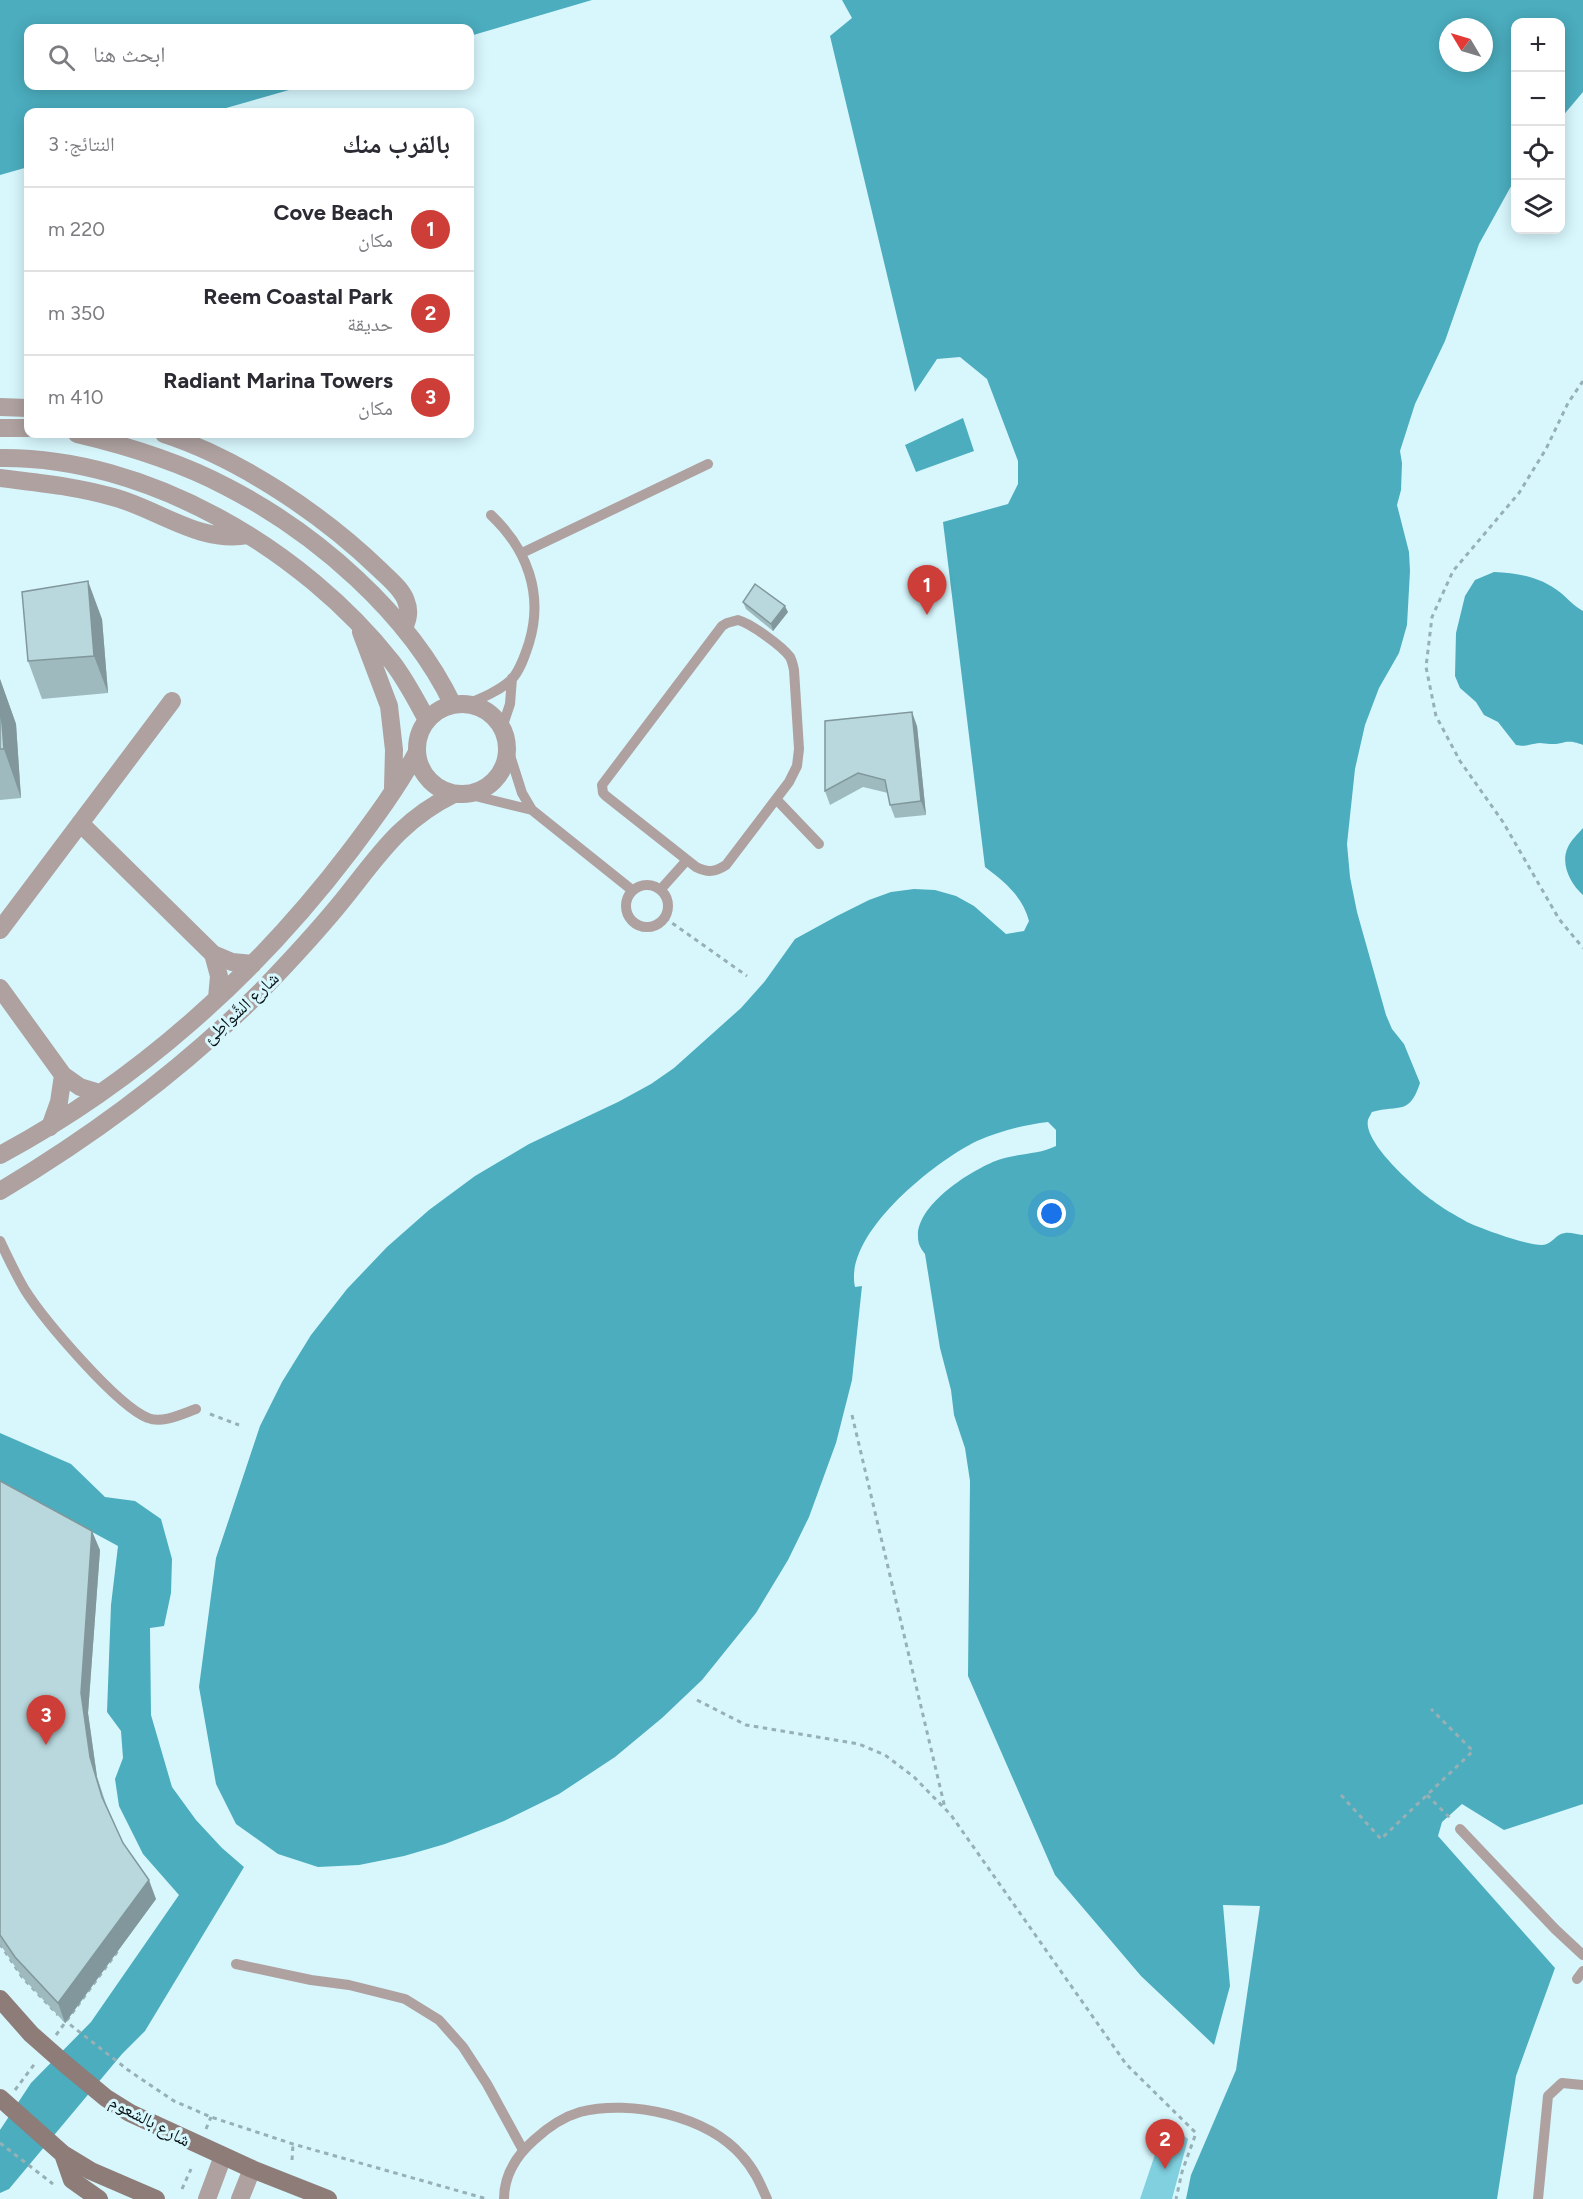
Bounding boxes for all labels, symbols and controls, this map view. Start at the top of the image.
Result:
north arrow [1439,18,1493,72]
map controls [1511,18,1565,234]
button: + [1511,18,1565,72]
search box [24,24,474,90]
icon: search [45,41,78,74]
text: ابحث هنا [93,41,166,68]
button: − [1511,72,1565,126]
button: locate [1511,126,1565,180]
text: بالقرب منك [342,128,450,160]
text: النتائج: 3 [48,132,115,156]
button: layers [1511,180,1565,234]
text: Cove Beach [274,199,393,226]
text: 220 m [48,217,105,241]
text: 1 [426,217,435,241]
text: مكان [358,228,393,252]
text: Reem Coastal Park [203,283,393,310]
text: 350 m [48,301,105,325]
text: 2 [425,301,436,325]
text: حديقة [347,312,393,336]
text: Radiant Marina Towers [163,367,393,394]
text: 410 m [48,385,103,409]
text: 3 [425,385,436,409]
text: مكان [358,396,393,420]
pin: 1 [908,566,946,615]
street label: شارع الشَّواطِئ [199,967,283,1049]
your location [1037,1199,1066,1228]
pin: 3 [26,1696,66,1745]
street label: شارع بالشعوم [105,2090,194,2152]
pin: 2 [1146,2120,1184,2169]

